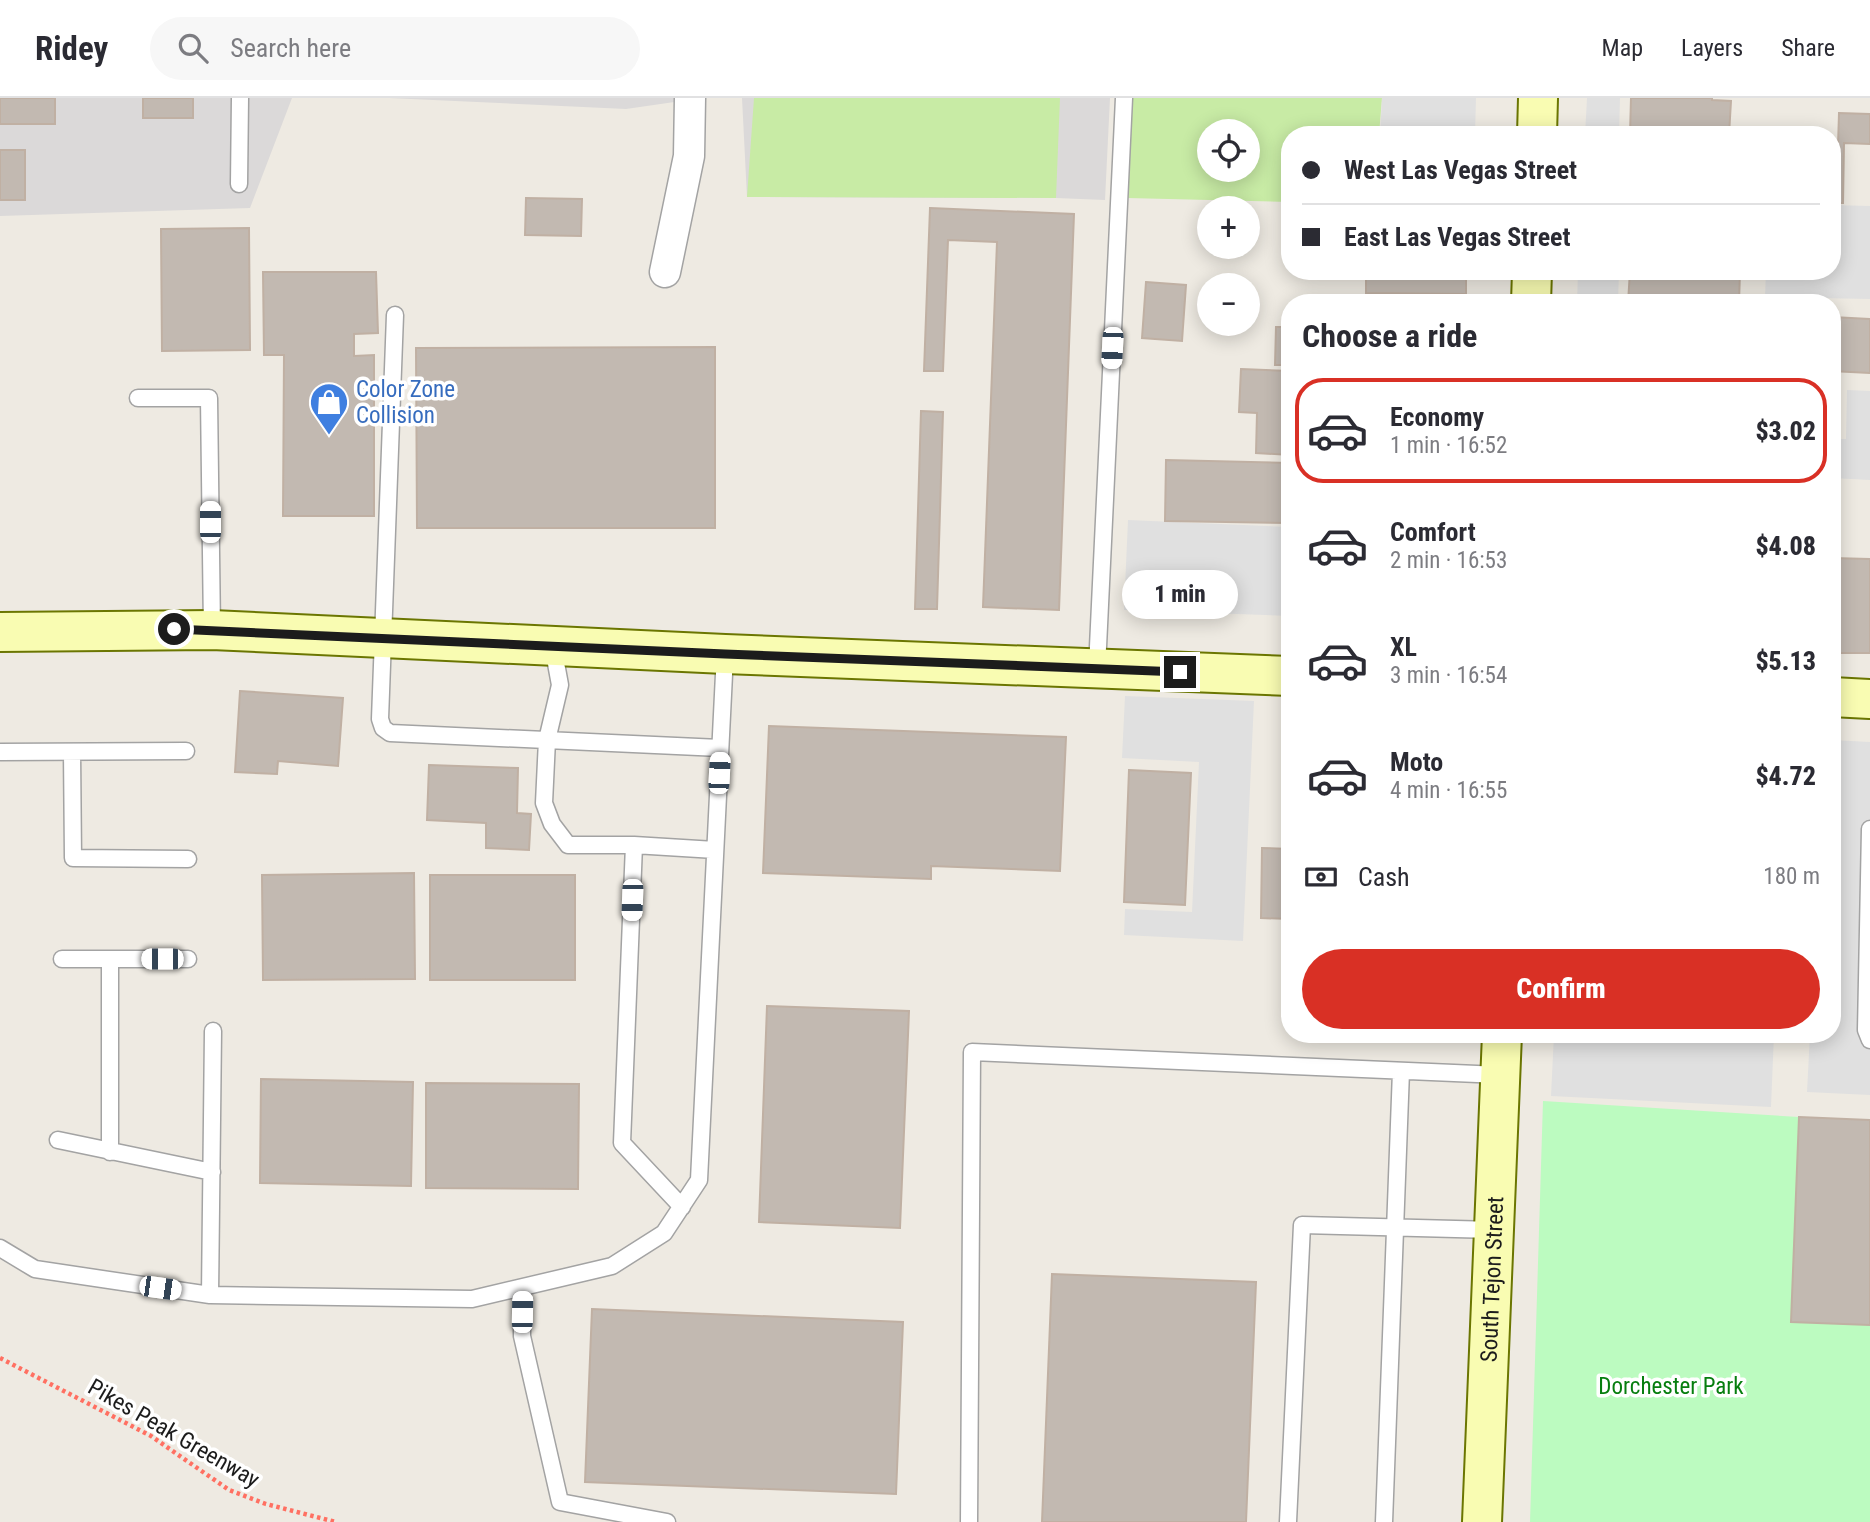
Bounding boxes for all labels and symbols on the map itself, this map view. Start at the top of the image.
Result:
car [1101,326,1124,370]
place label: Color Zone Collision [356,376,455,429]
shop icon: Color Zone Collision [308,381,350,436]
car [200,501,221,543]
callout: 1 min [1122,570,1238,620]
route start [158,613,190,645]
route end [1164,656,1196,688]
car [708,751,731,795]
car [621,879,644,921]
car [142,949,184,970]
street label: South Tejon Street [1476,1196,1509,1363]
car [138,1275,183,1301]
car [512,1291,533,1333]
street label: Pikes Peak Greenway [83,1373,265,1494]
park label: Dorchester Park [1598,1373,1744,1400]

